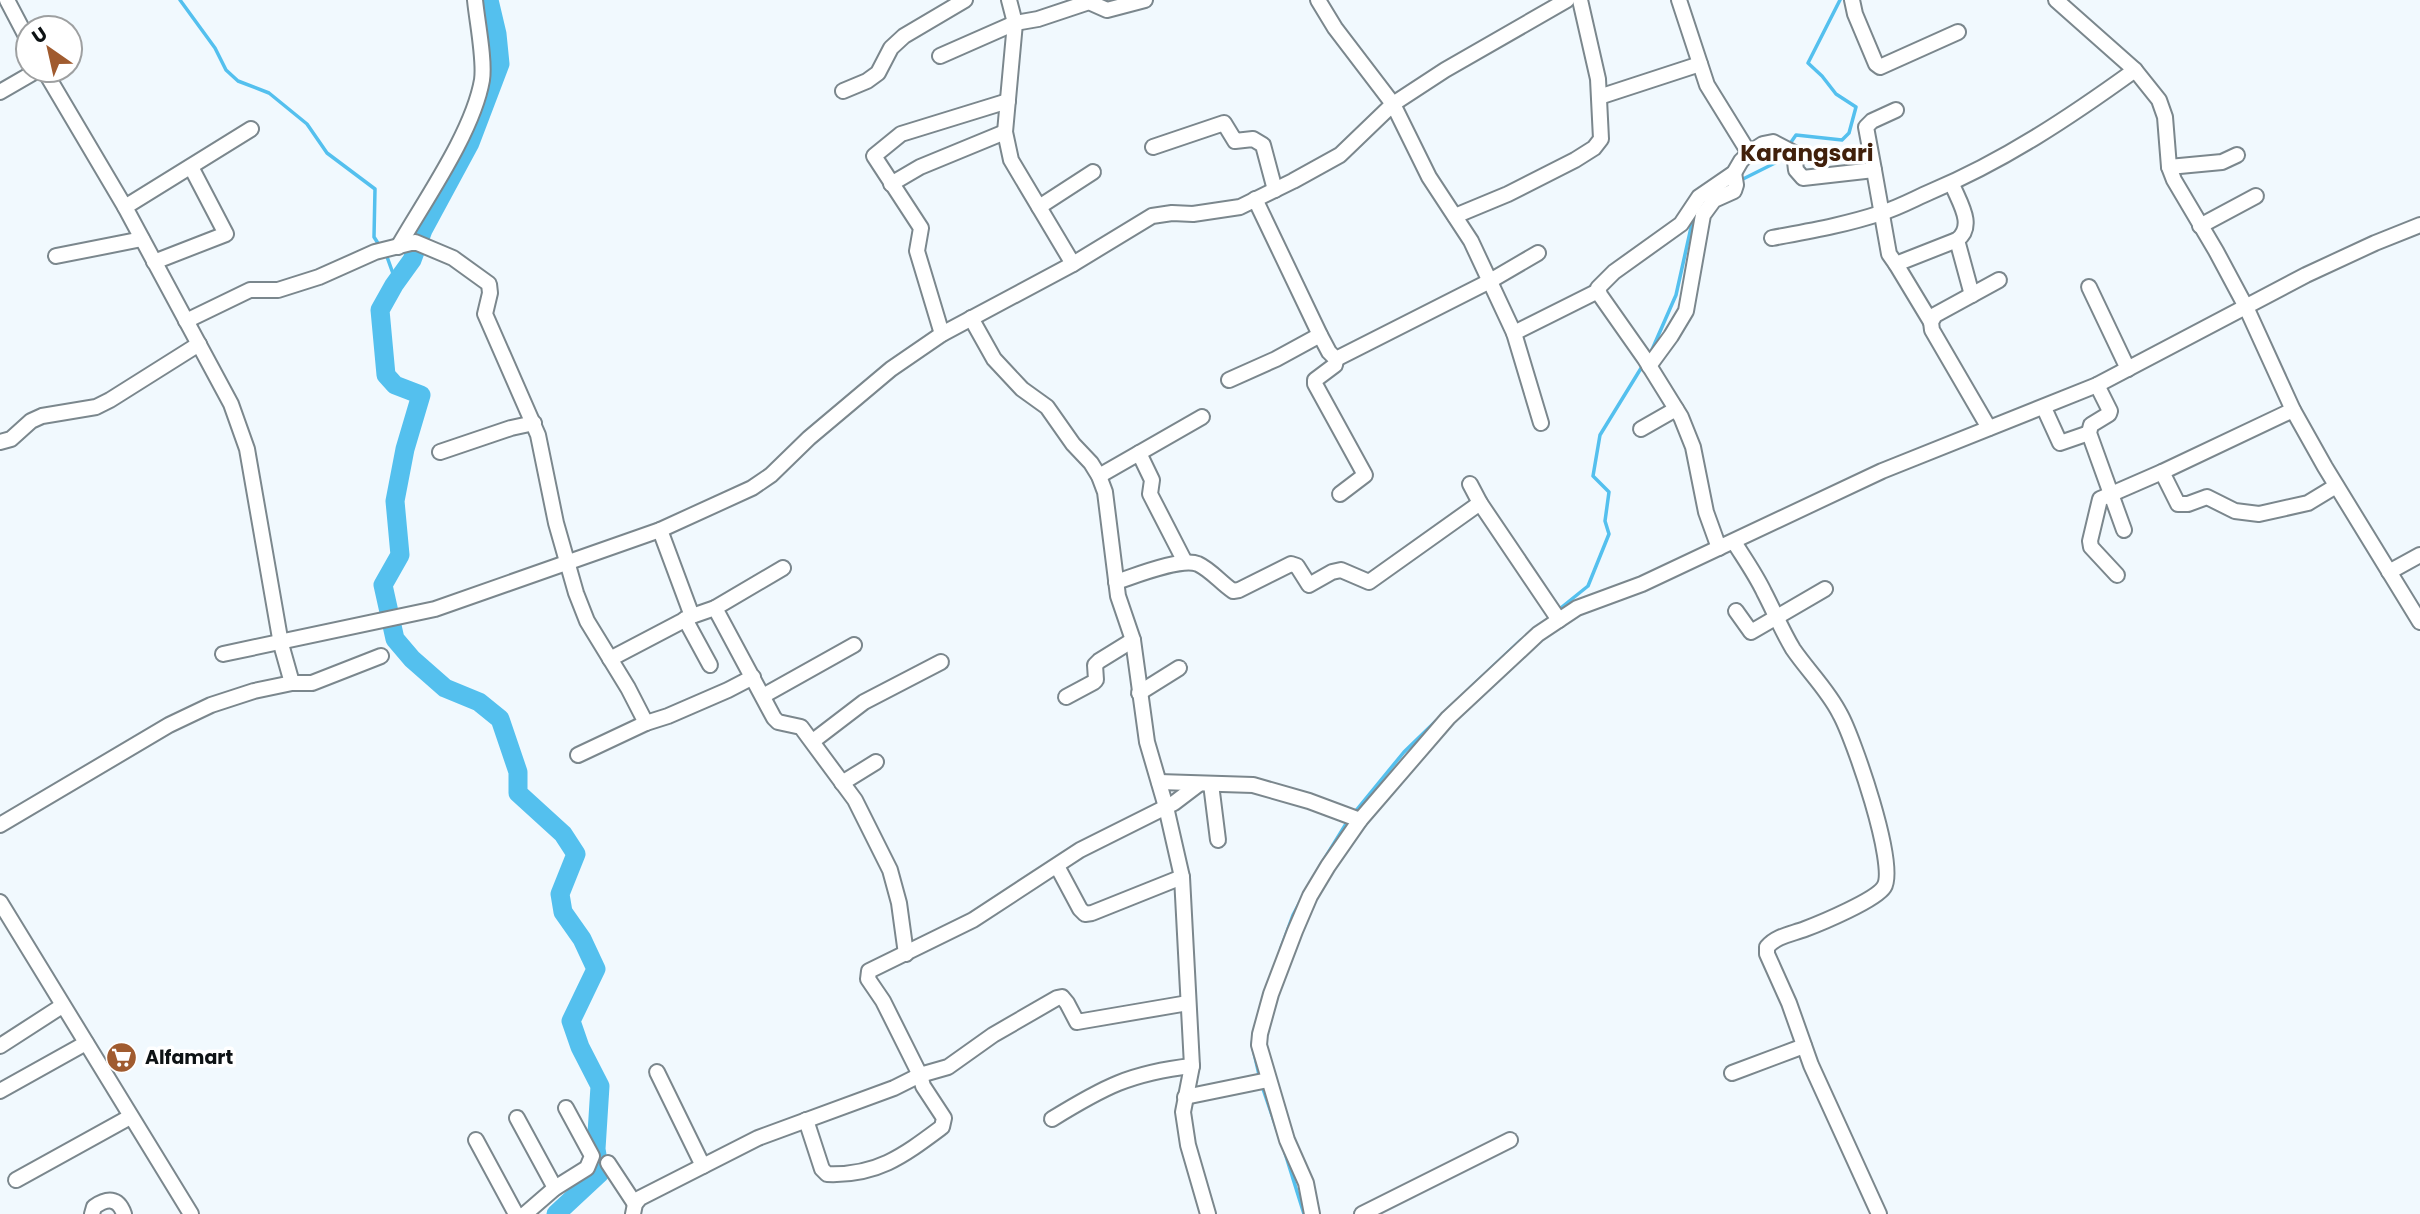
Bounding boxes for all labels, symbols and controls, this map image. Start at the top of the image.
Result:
north arrow [14,14,84,84]
text: U [27,20,53,50]
district label: Karangsari [1740,137,1874,169]
supermarket icon: Alfamart [105,1040,139,1074]
place label: Alfamart [145,1044,234,1071]

